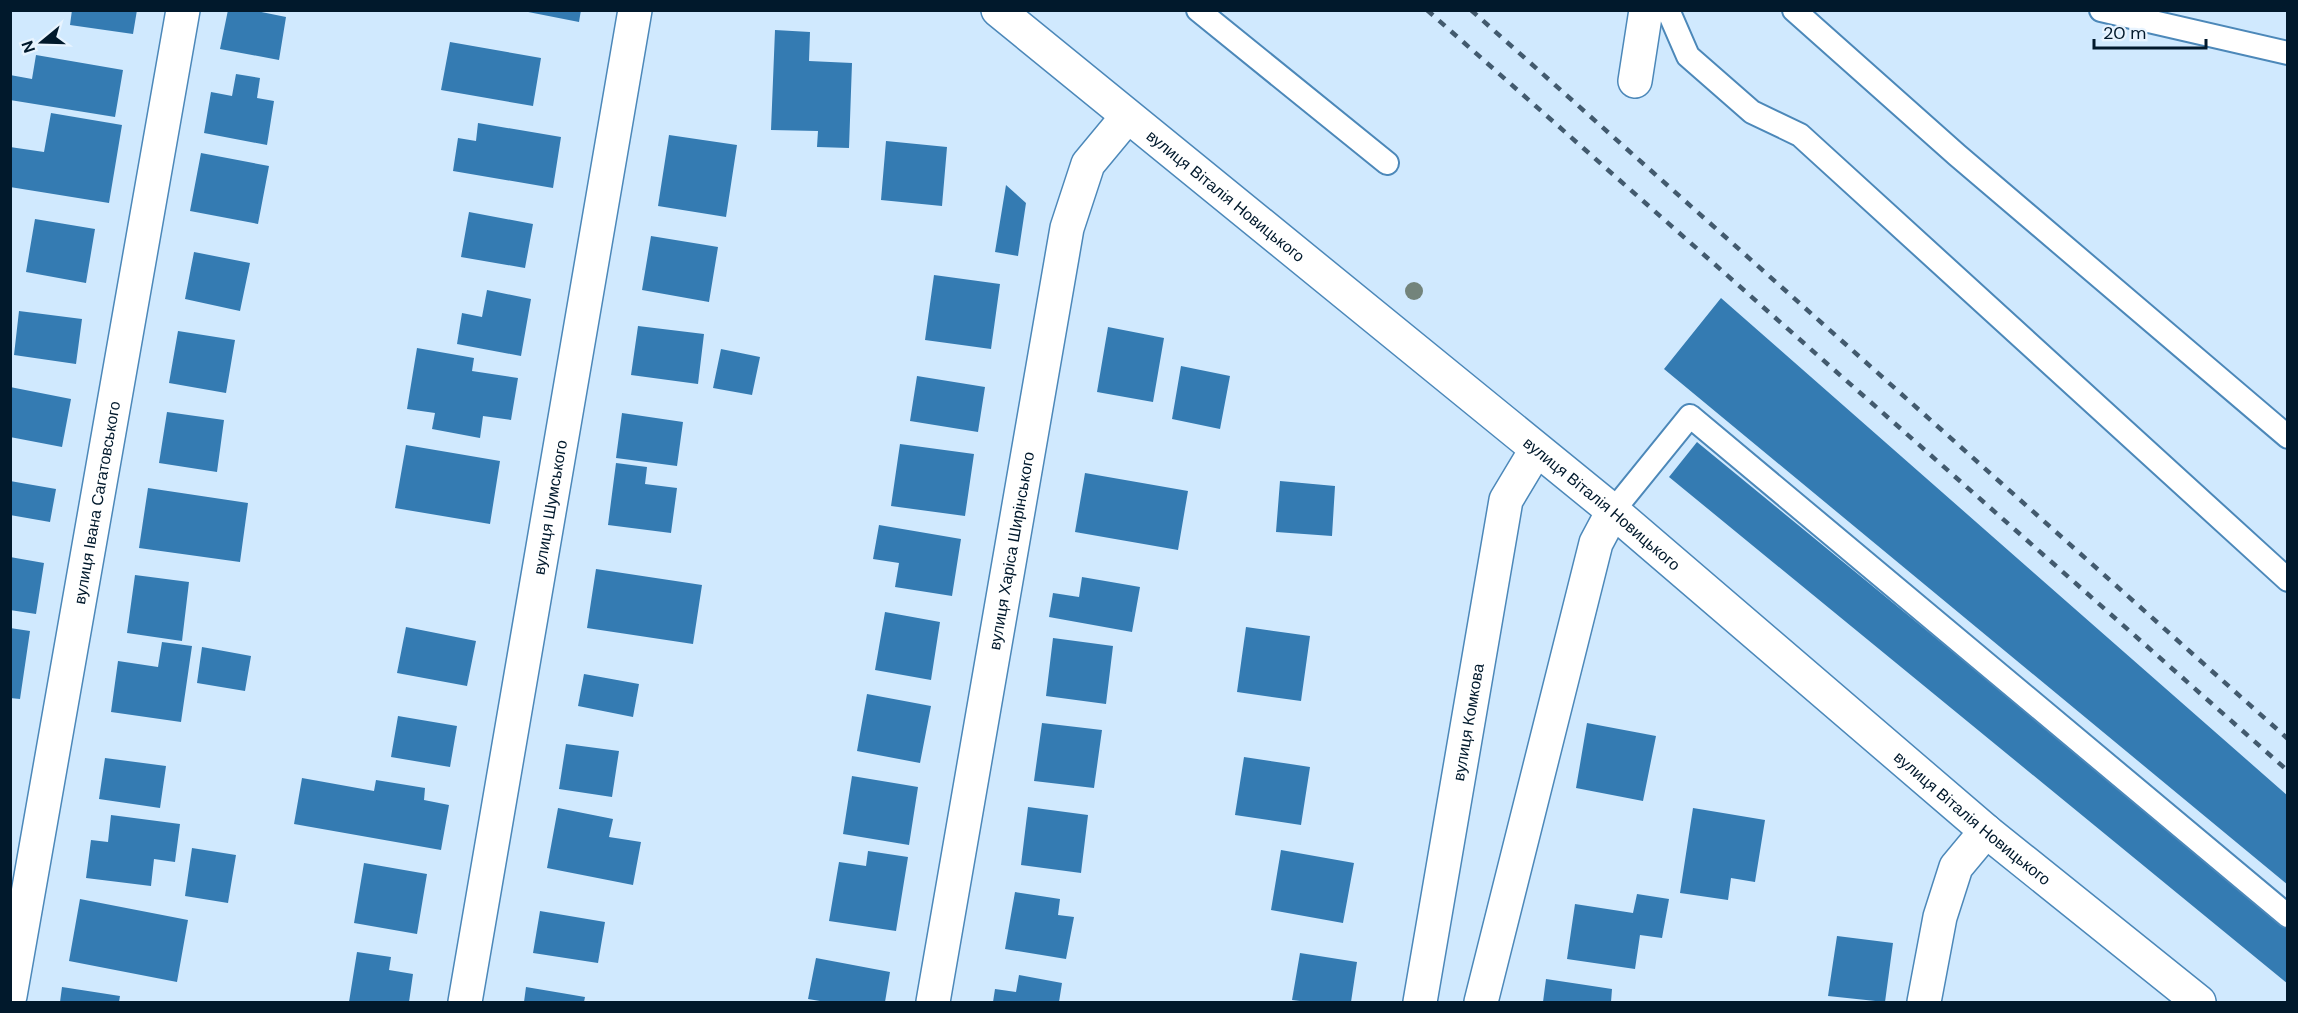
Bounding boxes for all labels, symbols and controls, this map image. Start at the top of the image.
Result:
north arrow [12,12,72,72]
scale bar [2094,12,2206,50]
text: 20 m [2103,21,2146,45]
text: N [16,38,40,56]
street label: вулиця Віталія Новицького [1142,125,1309,266]
street label: вулиця Івана Сагатовського [68,399,125,606]
street label: вулиця Віталія Новицького [1519,432,1685,575]
street label: вулиця Шумського [528,438,572,576]
street label: вулиця Харіса Ширінського [984,450,1039,652]
street label: вулиця Комкова [1448,662,1488,782]
street label: вулиця Віталія Новицького [1890,746,2055,890]

